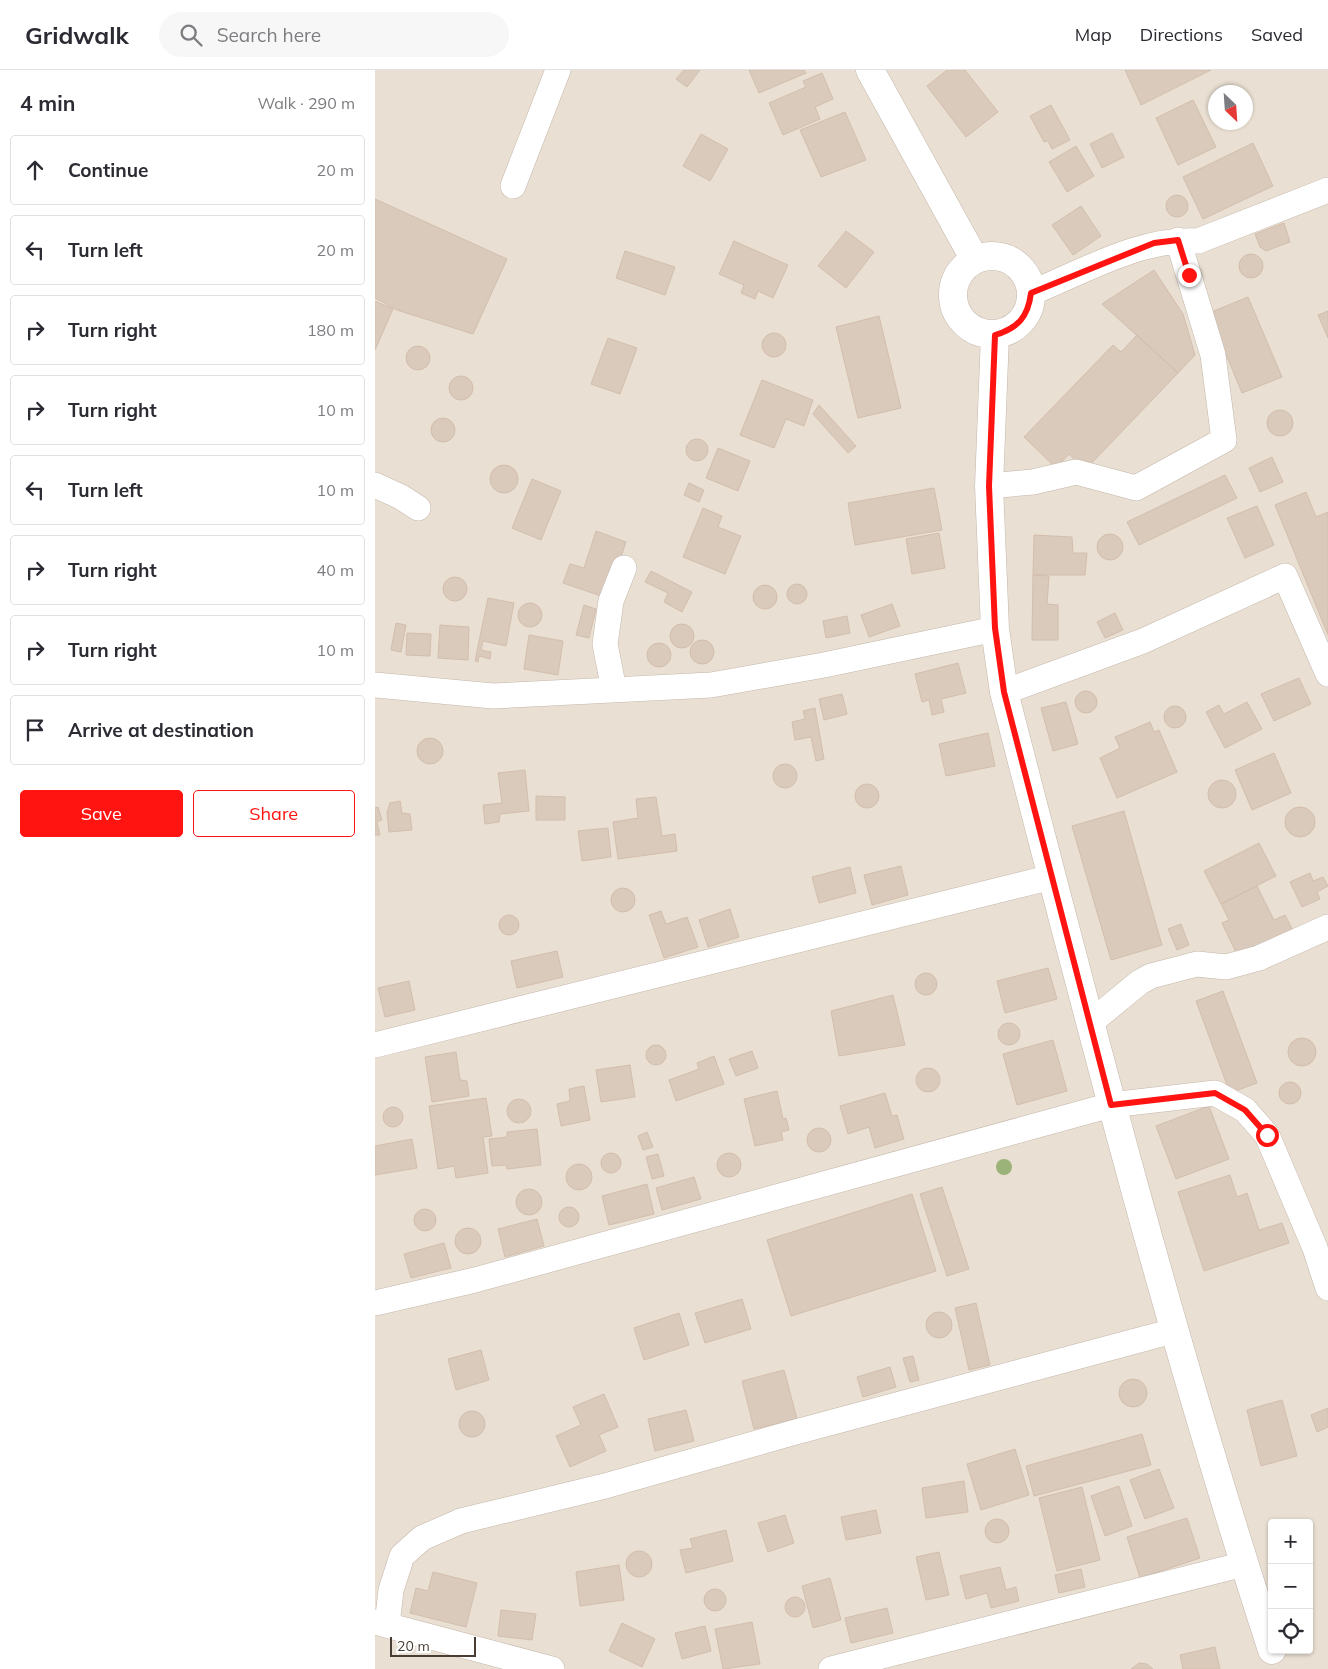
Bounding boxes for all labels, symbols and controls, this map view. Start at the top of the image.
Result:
search box [159,12,509,57]
text: Gridwalk [25,20,129,50]
icon: search [177,21,205,49]
text: Search here [217,23,321,47]
text: Map [1075,23,1112,46]
text: Directions [1140,23,1223,46]
text: Saved [1251,23,1303,46]
north arrow [1208,85,1253,130]
text: 4 min [20,90,75,116]
text: Walk · 290 m [257,93,355,113]
icon: ahead [21,156,49,184]
text: Continue [68,158,148,182]
text: 20 m [317,160,354,180]
icon: left [21,236,49,264]
text: Turn left [68,238,143,262]
text: 20 m [317,240,354,260]
route end [1178,264,1201,287]
icon: right [21,316,49,344]
text: Turn right [68,318,157,342]
text: 180 m [307,320,354,340]
icon: right [21,396,49,424]
text: Turn right [68,398,157,422]
text: 10 m [317,400,354,420]
icon: left [21,476,49,504]
text: Turn left [68,478,143,502]
text: 10 m [317,480,354,500]
icon: right [21,556,49,584]
text: Turn right [68,558,157,582]
text: 40 m [317,560,354,580]
icon: right [21,636,49,664]
text: Turn right [68,638,157,662]
text: 10 m [317,640,354,660]
icon: arrive [21,716,49,744]
text: Arrive at destination [68,718,254,742]
button: Save [20,790,183,837]
button: Share [193,790,355,837]
route start [1256,1124,1279,1147]
map controls [1268,1519,1313,1654]
button: + [1268,1519,1313,1564]
button: − [1268,1564,1313,1609]
button: locate [1268,1609,1313,1654]
scale bar [390,1634,476,1657]
text: 20 m [397,1637,430,1655]

